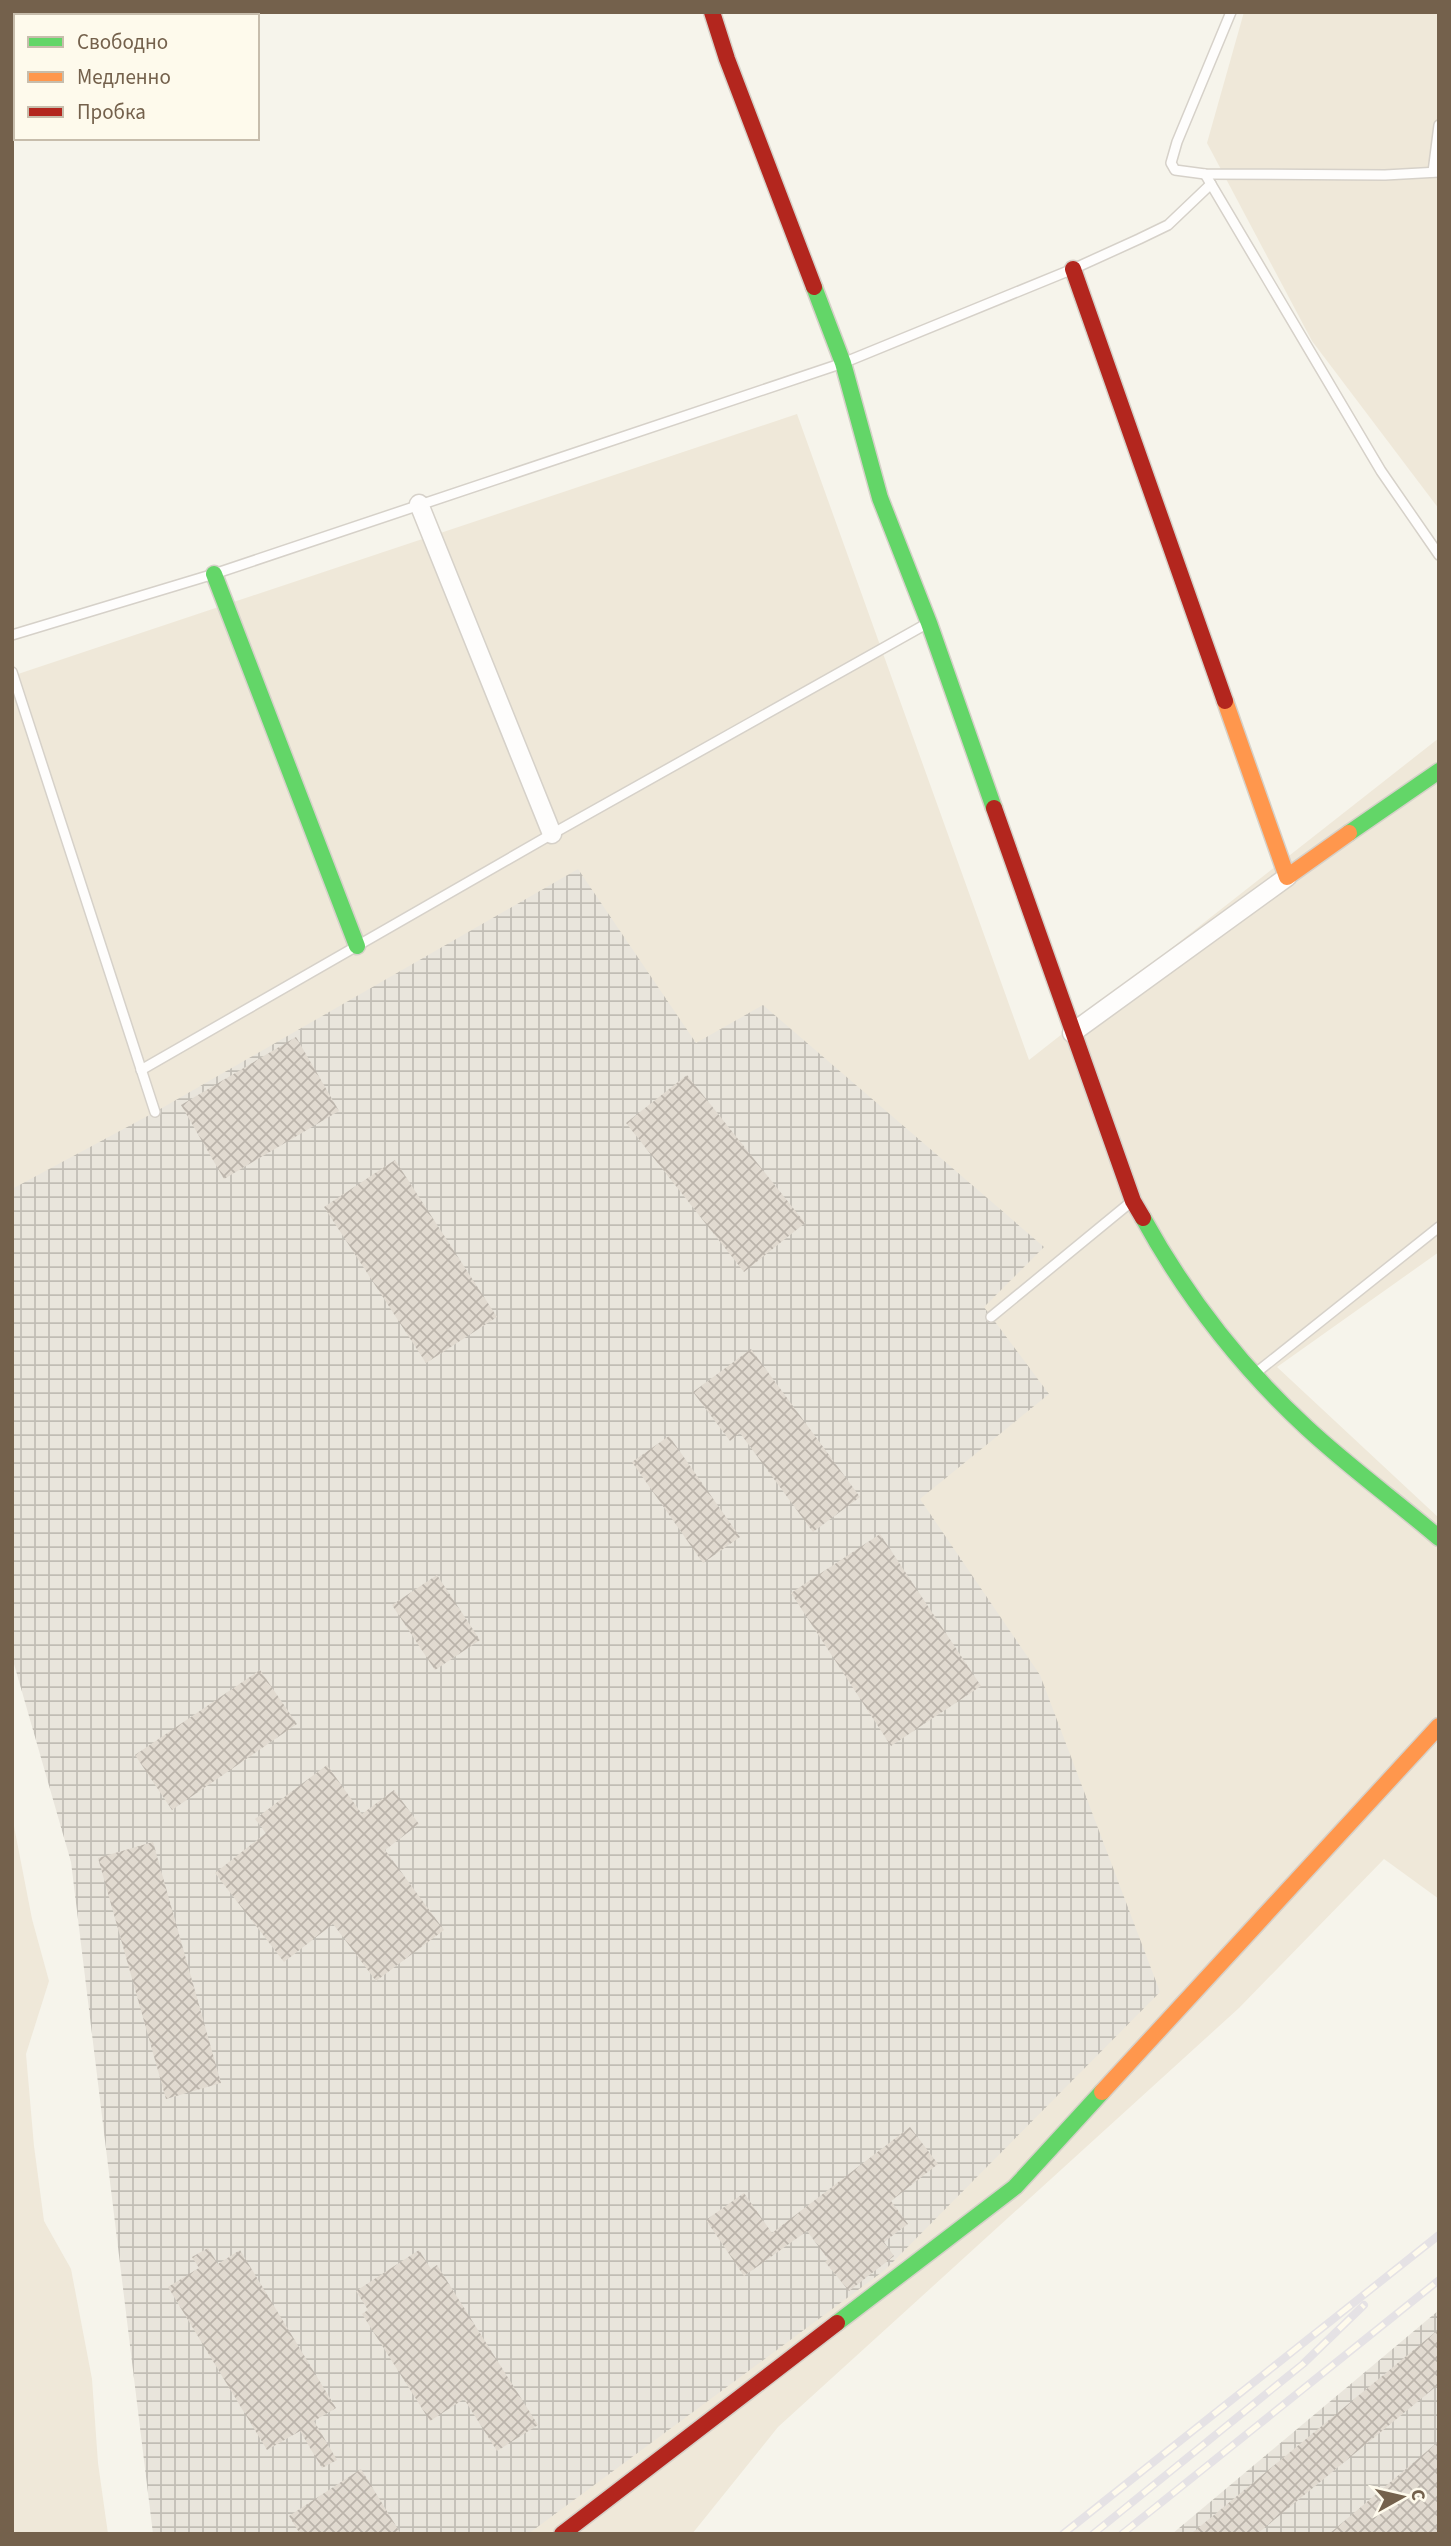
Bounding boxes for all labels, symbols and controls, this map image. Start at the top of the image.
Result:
legend [14,14,259,140]
text: Свободно [77,27,168,57]
text: Медленно [77,62,171,92]
text: Пробка [77,97,146,127]
north arrow [1367,2462,1437,2532]
text: С [1403,2487,1431,2502]

